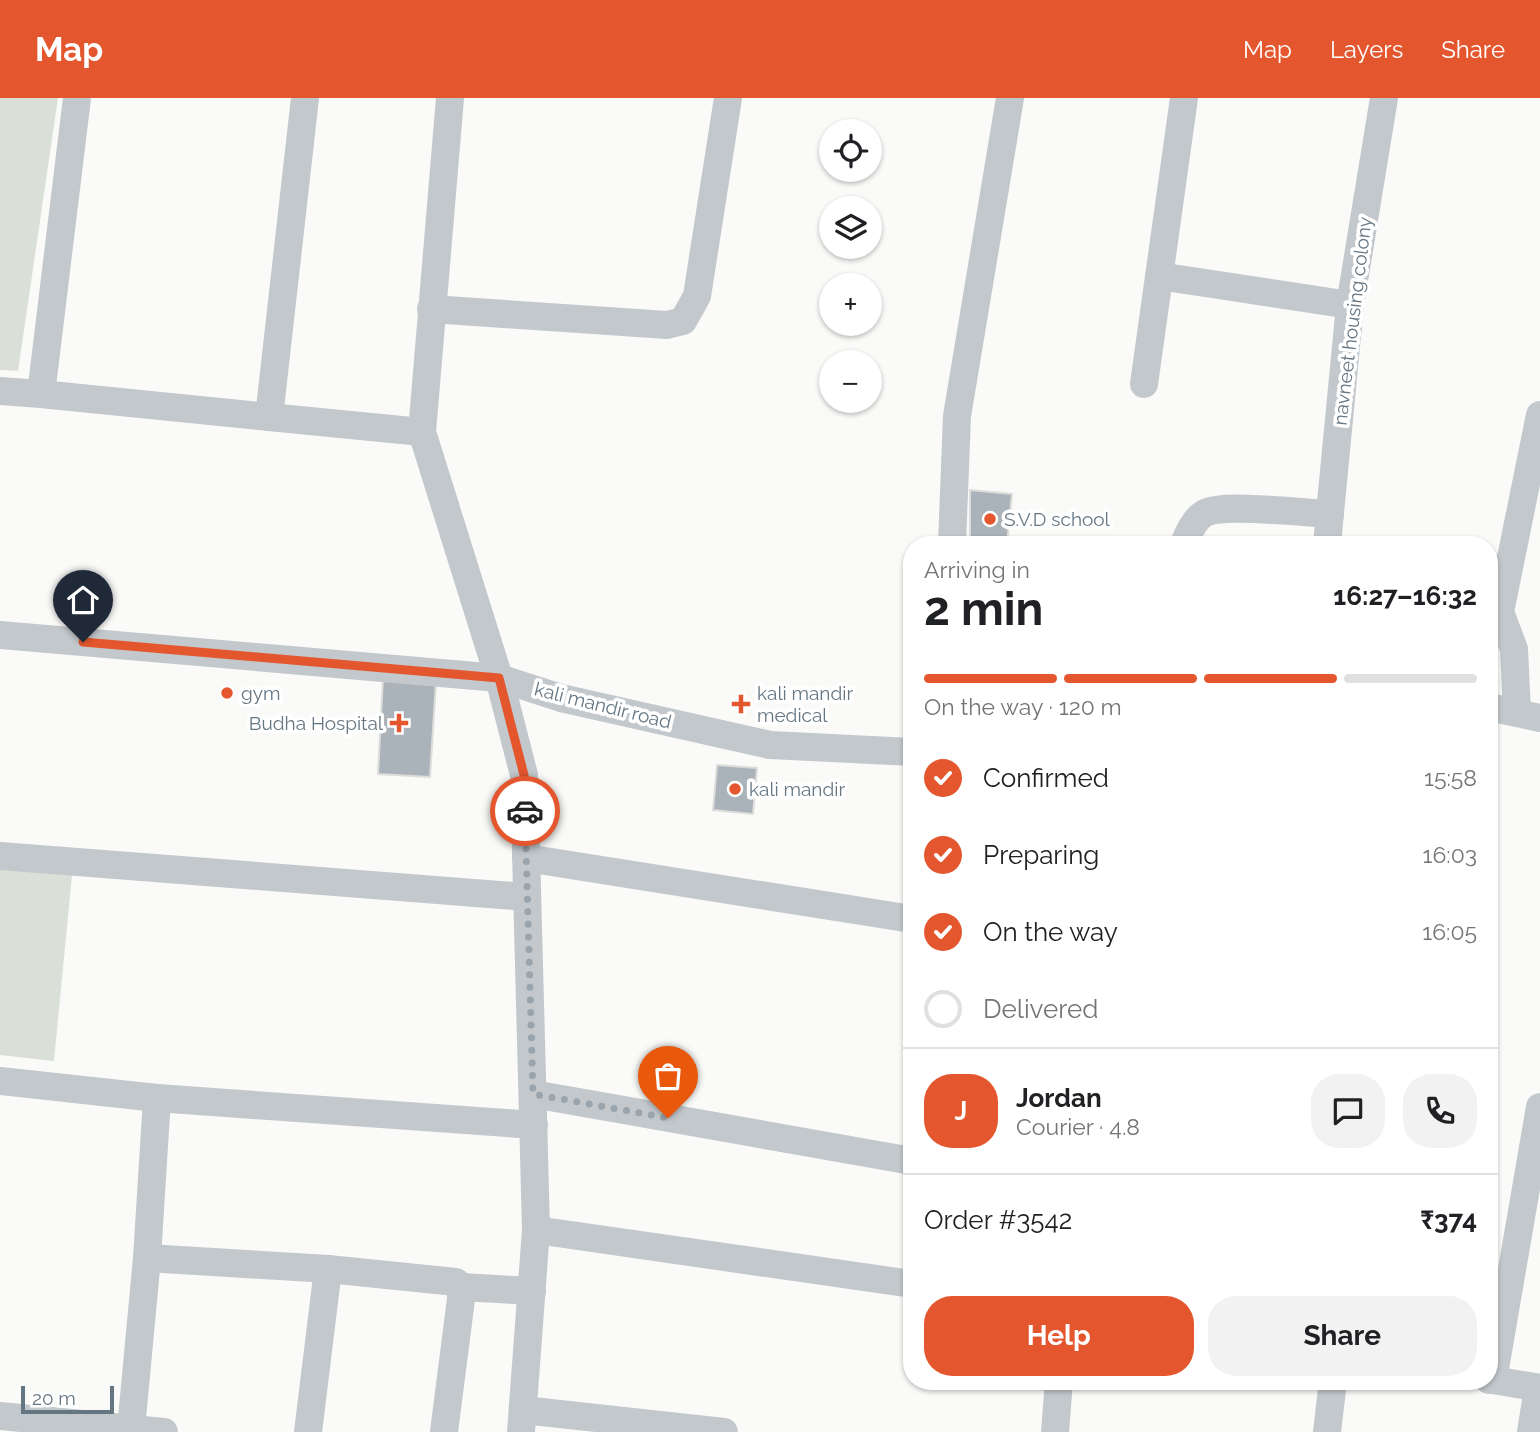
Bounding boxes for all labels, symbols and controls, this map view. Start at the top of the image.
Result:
text: Map [35,30,103,69]
text: Map [1243,35,1292,64]
text: Layers [1330,35,1403,64]
text: Share [1441,35,1505,64]
map controls [819,119,882,413]
button: locate [819,119,882,182]
button: layers [819,196,882,259]
street label: navneet housing colony [1328,216,1376,426]
button: + [819,273,882,336]
button: − [819,350,882,413]
place label: S.V.D school [1004,508,1111,530]
marker: S.V.D school [982,511,998,527]
text: Arriving in [924,556,1030,583]
pin [53,570,113,642]
icon: home [64,581,102,619]
text: 16:27–16:32 [1333,581,1477,611]
text: 2 min [924,582,1043,636]
street label: kali mandir road [532,677,674,733]
place label: gym [241,682,281,704]
place label: kali mandir medical [757,682,853,726]
marker: gym [219,685,235,701]
text: On the way · 120 m [924,693,1122,720]
marker: kali mandir medical [731,694,751,714]
place label: Budha Hospital [249,712,384,734]
marker: Budha Hospital [389,713,409,733]
icon: check [924,759,962,797]
text: Confirmed [983,763,1109,793]
text: 15:58 [1424,764,1477,791]
courier [490,776,560,846]
place label: kali mandir [749,778,845,800]
marker: kali mandir [727,781,743,797]
icon: car [506,792,544,830]
icon: check [924,836,962,874]
text: Preparing [983,840,1099,870]
text: 16:03 [1423,841,1477,868]
icon: check [924,913,962,951]
text: On the way [983,917,1118,947]
text: 16:05 [1422,918,1477,945]
text: Delivered [983,994,1098,1024]
pin [638,1046,698,1118]
icon: bag [649,1057,687,1095]
button: chat [1311,1074,1385,1148]
button: phone [1403,1074,1477,1148]
text: Jordan [1016,1083,1102,1113]
text: J [955,1096,967,1126]
text: Courier · 4.8 [1016,1113,1140,1140]
text: Order #3542 [924,1205,1072,1235]
text: ₹374 [1420,1205,1477,1235]
button: Help [924,1296,1194,1376]
button: Share [1208,1296,1477,1376]
scale bar [21,1383,114,1415]
text: 20 m [32,1387,76,1409]

